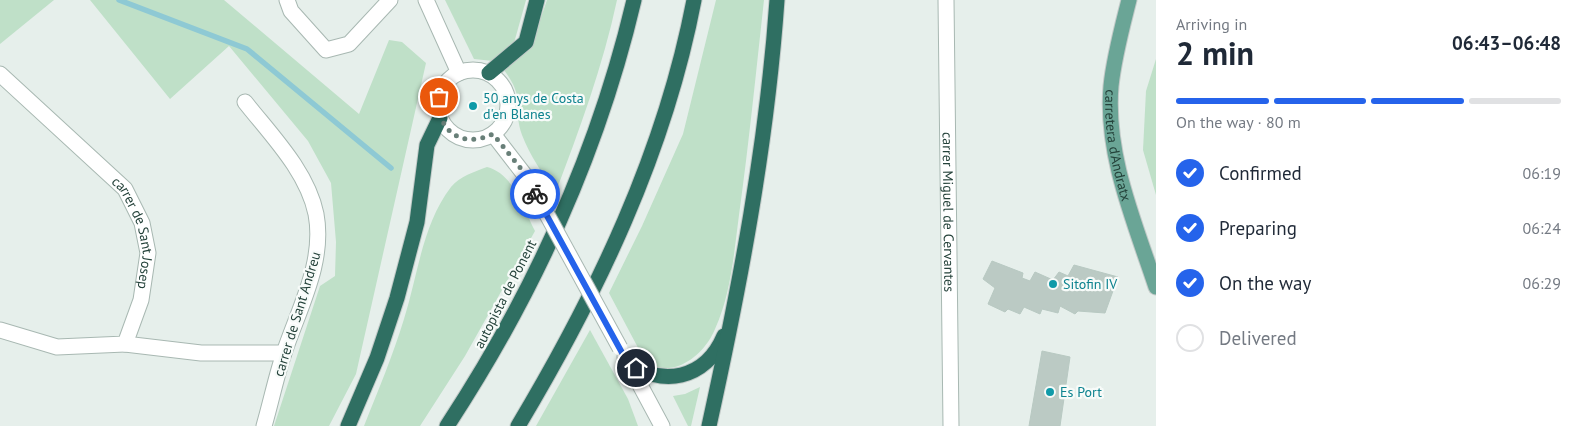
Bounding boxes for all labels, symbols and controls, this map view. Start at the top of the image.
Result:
text: Arriving in [1176,14,1247,34]
text: 06:43–06:48 [1452,31,1561,55]
text: 2 min [1176,32,1254,74]
pin [418,76,460,118]
icon: bag [425,83,453,111]
place label: 50 anys de Costa d'en Blanes [483,89,584,123]
street label: carretera d'Andratx [1101,89,1136,203]
marker: 50 anys de Costa d'en Blanes [467,100,479,112]
text: On the way · 80 m [1176,112,1301,132]
street label: carrer Miguel de Cervantes [939,132,958,292]
icon: check [1176,159,1204,187]
text: Confirmed [1219,161,1302,185]
text: 06:19 [1523,163,1561,183]
courier [510,169,560,219]
street label: carrer de Sant Josep [108,172,157,290]
icon: bike [521,180,549,208]
icon: check [1176,214,1204,242]
text: Preparing [1219,216,1297,240]
text: 06:24 [1523,218,1561,238]
street label: autopista de Ponent [470,236,540,351]
street label: carrer de Sant Andreu [269,249,325,379]
icon: check [1176,269,1204,297]
text: On the way [1219,271,1311,295]
text: 06:29 [1523,273,1561,293]
place label: Sitofin IV [1063,275,1117,293]
marker: Sitofin IV [1047,278,1059,290]
text: Delivered [1219,326,1297,350]
pin [615,347,657,389]
icon: home [622,354,650,382]
place label: Es Port [1060,383,1102,401]
marker: Es Port [1044,386,1056,398]

